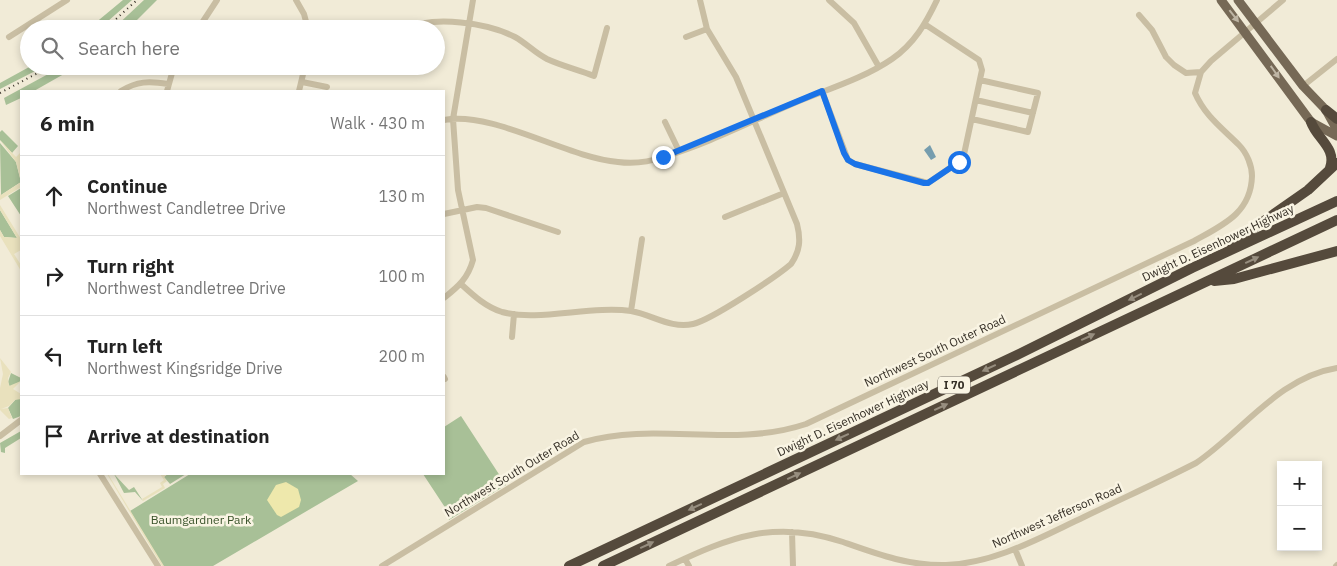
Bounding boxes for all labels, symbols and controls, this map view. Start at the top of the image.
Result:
one-way arrow [1228,9,1239,22]
search box [20,20,445,75]
icon: search [38,34,66,62]
text: Search here [78,36,180,60]
one-way arrow [1270,65,1280,79]
text: 6 min [40,109,95,137]
text: Walk · 430 m [330,113,425,133]
route end [652,146,675,169]
route start [948,151,971,174]
text: Continue [87,174,167,198]
icon: ahead [40,182,68,210]
text: 130 m [378,186,425,206]
text: Northwest Candletree Drive [87,198,286,218]
street label: Dwight D. Eisenhower Highway [1139,201,1296,284]
text: Turn right [87,254,174,278]
one-way arrow [1245,256,1259,264]
icon: right [40,262,68,290]
text: 100 m [378,266,425,286]
text: Northwest Candletree Drive [87,278,286,298]
one-way arrow [1128,293,1142,301]
street label: Northwest South Outer Road [862,311,1008,390]
one-way arrow [1081,333,1095,341]
text: Turn left [87,334,163,358]
icon: left [40,342,68,370]
text: 200 m [378,346,425,366]
text: Northwest Kingsridge Drive [87,358,283,378]
one-way arrow [982,364,996,372]
street label: Dwight D. Eisenhower Highway [774,376,931,459]
road number: I 70 [938,376,970,394]
one-way arrow [934,402,948,410]
icon: arrive [40,422,68,450]
text: Arrive at destination [87,424,270,448]
street label: Northwest South Outer Road [442,427,582,520]
one-way arrow [835,434,849,442]
map controls [1277,461,1322,551]
button: + [1277,461,1322,506]
one-way arrow [787,472,801,480]
street label: Northwest Jefferson Road [990,480,1124,551]
one-way arrow [688,503,702,511]
button: − [1277,506,1322,551]
park label: Baumgardner Park [151,512,252,527]
one-way arrow [640,541,654,549]

